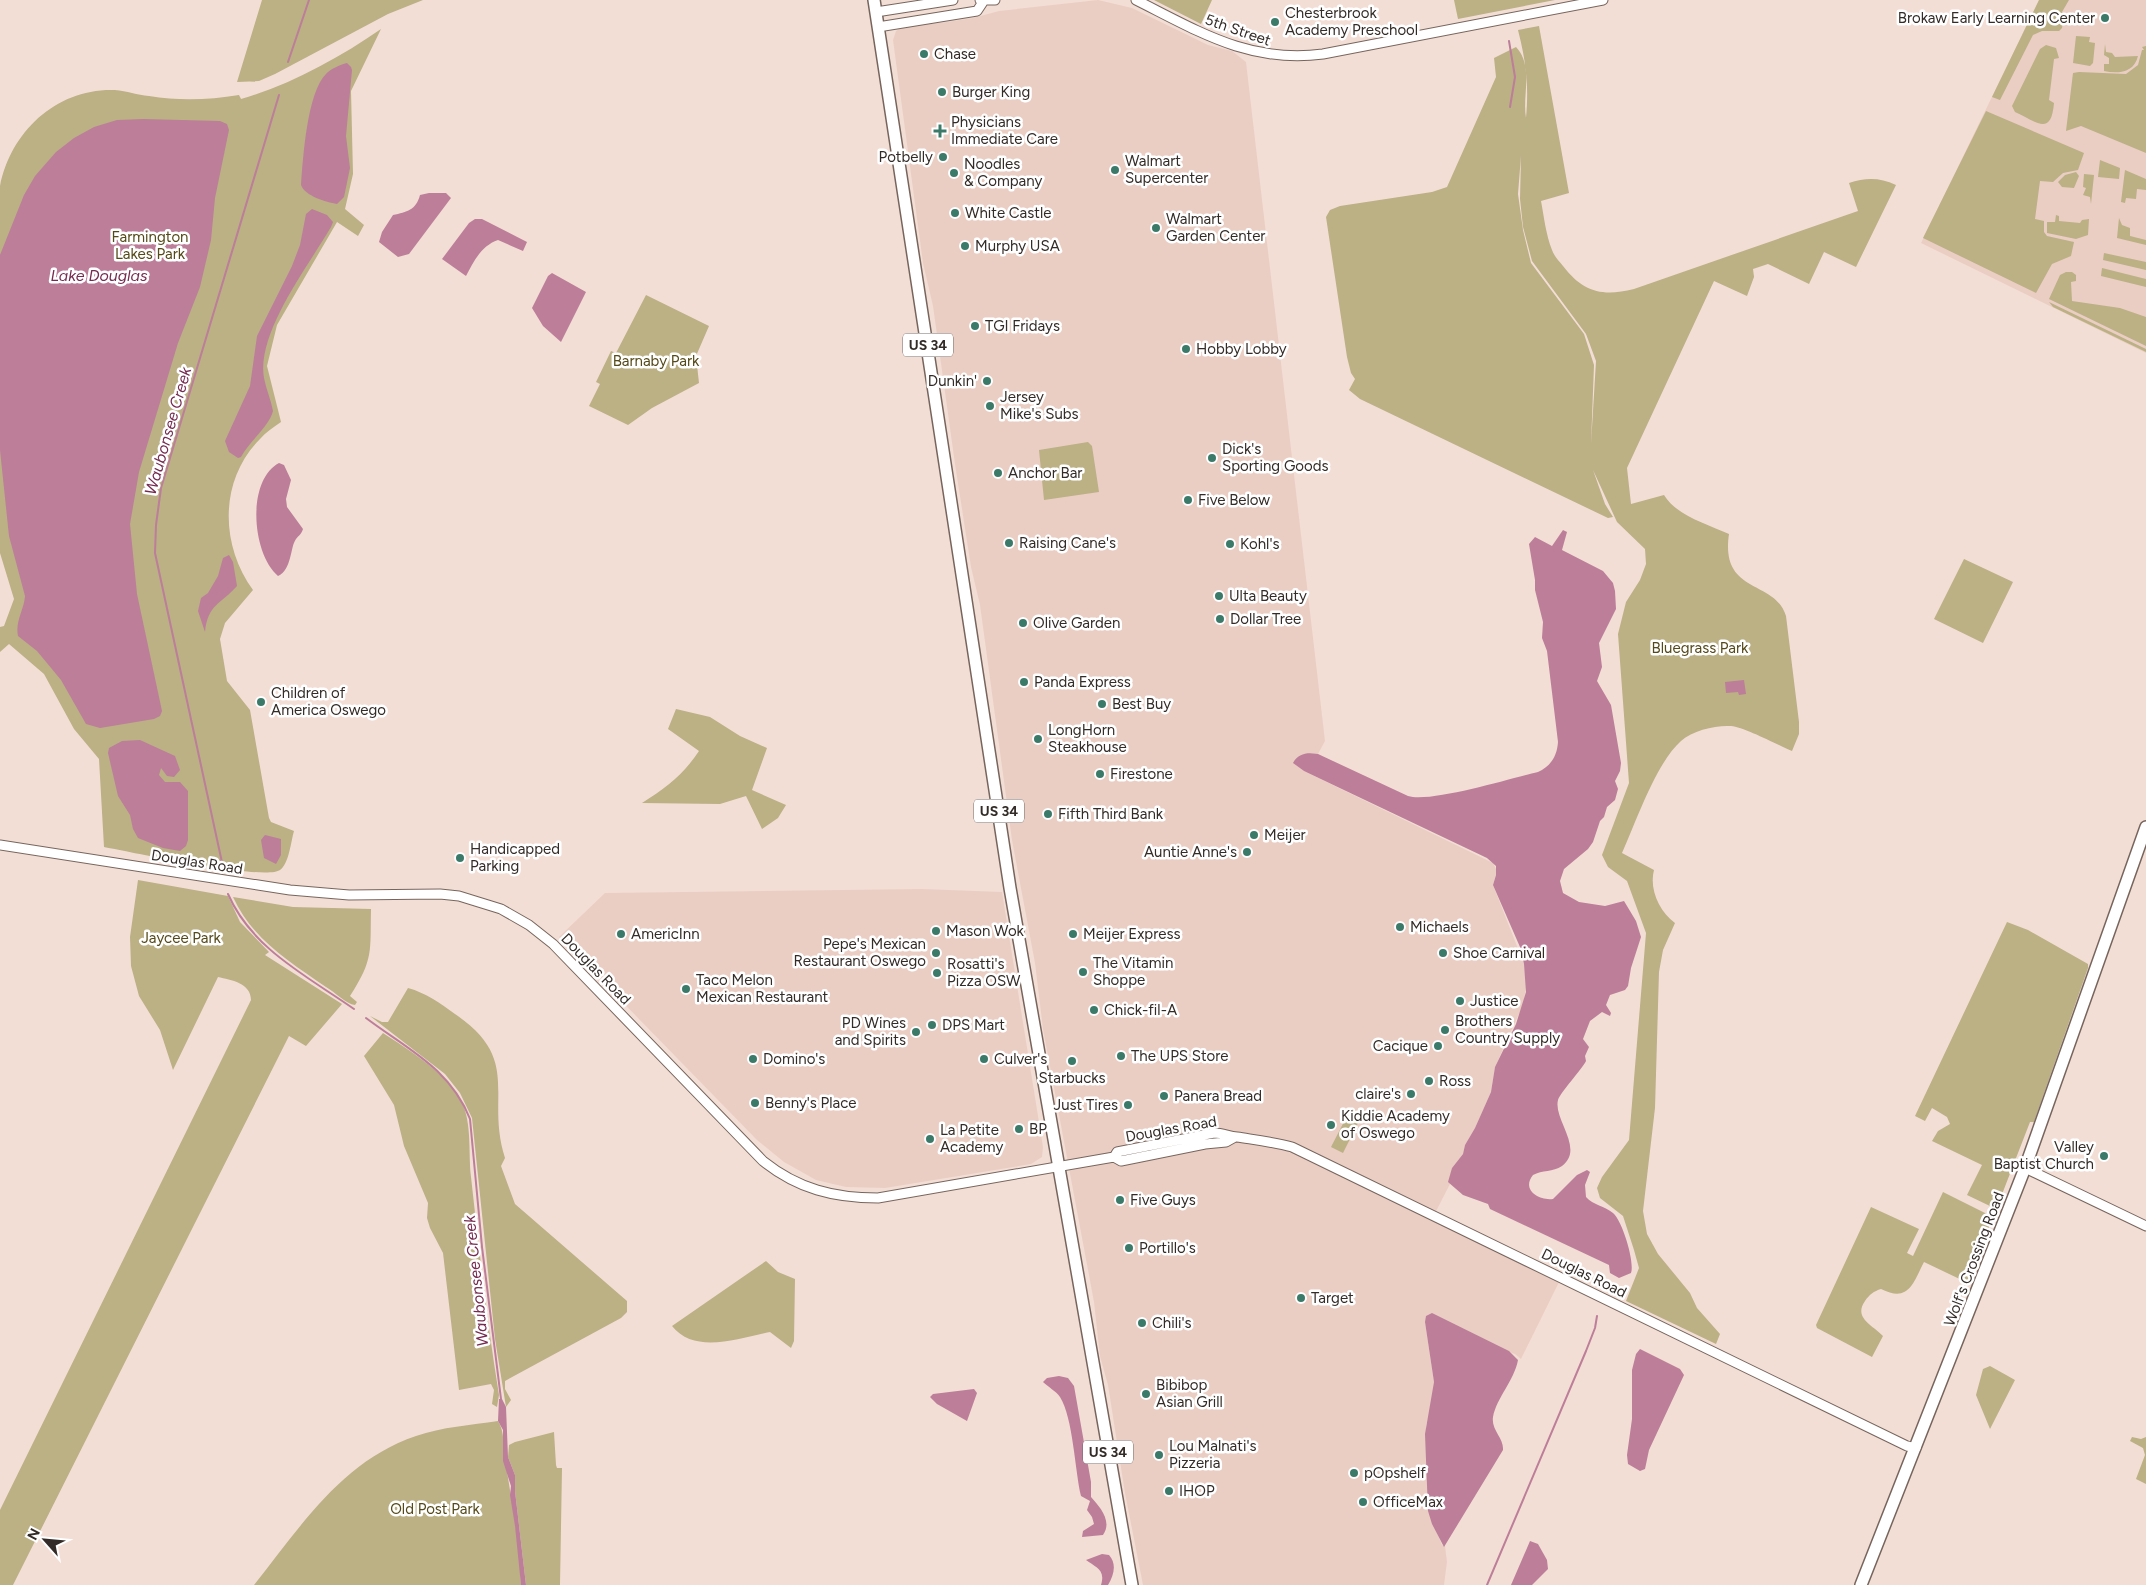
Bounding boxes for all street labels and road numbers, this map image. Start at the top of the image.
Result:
street label: 5th Street [1203,10,1274,50]
road number: US 34 [903,334,953,356]
road number: US 34 [974,799,1024,822]
street label: Douglas Road [150,846,244,878]
street label: Douglas Road [557,930,635,1008]
street label: Douglas Road [1124,1112,1218,1146]
street label: Wolf's Crossing Road [1940,1189,2008,1329]
street label: Douglas Road [1539,1245,1629,1301]
road number: US 34 [1083,1440,1133,1464]

